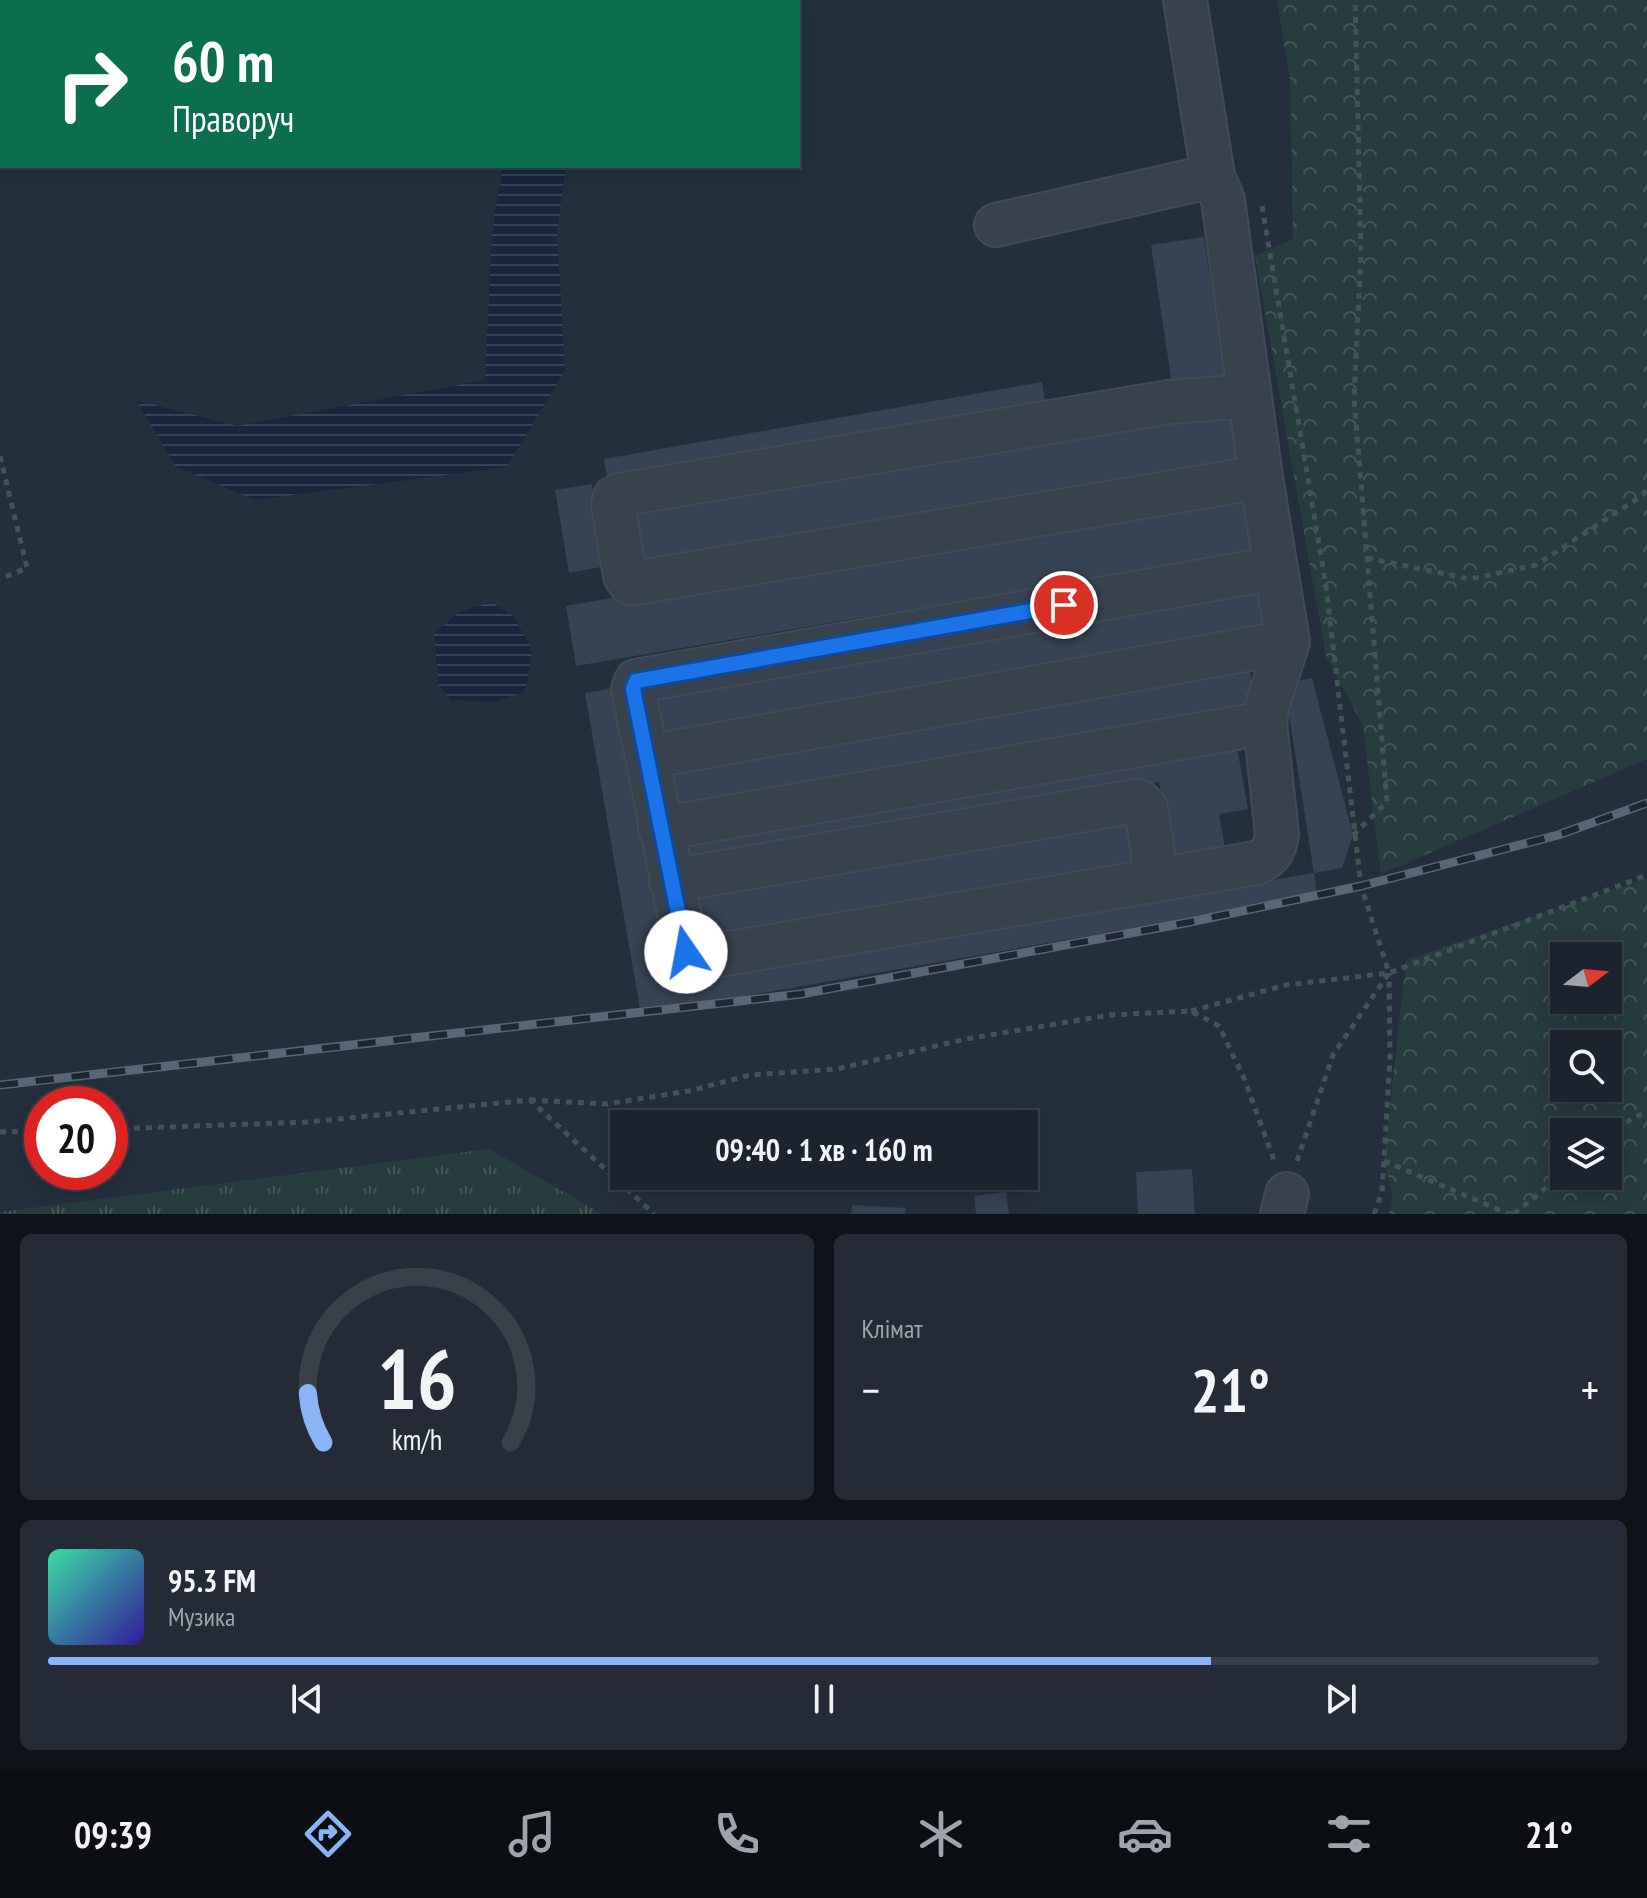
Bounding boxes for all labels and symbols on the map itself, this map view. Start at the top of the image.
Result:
pin [1030,571,1098,639]
position arrow [644,910,728,994]
north arrow [1550,942,1622,1014]
speed limit sign: 20 [24,1086,128,1190]

